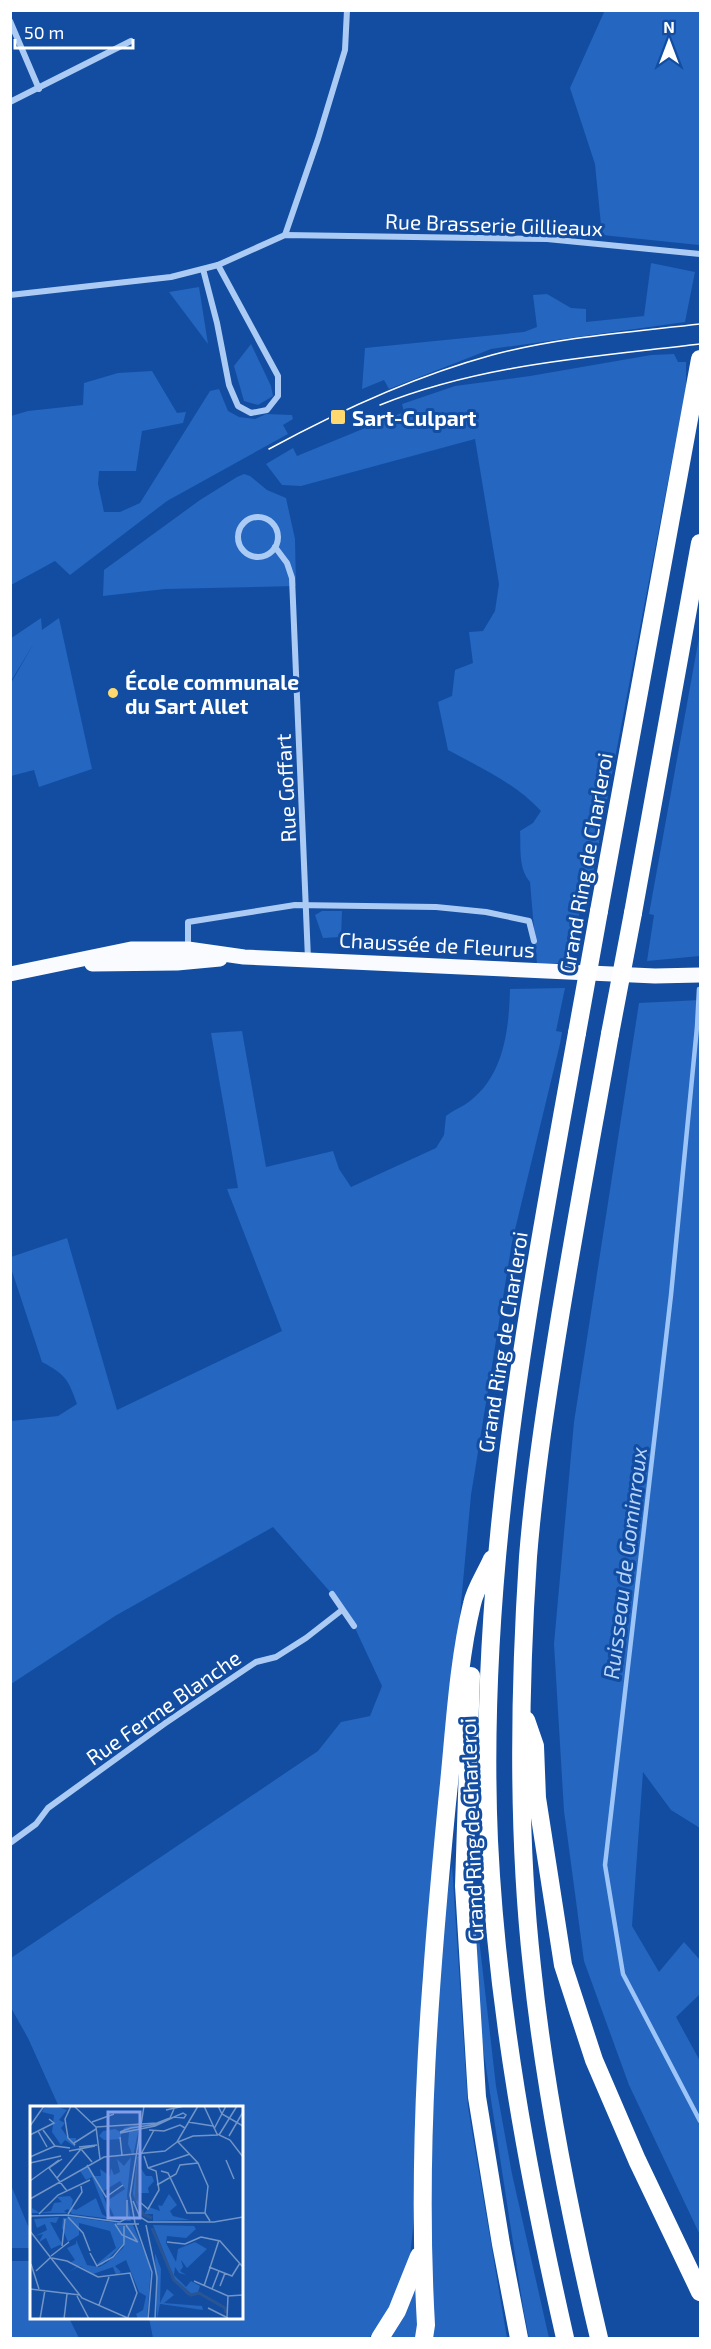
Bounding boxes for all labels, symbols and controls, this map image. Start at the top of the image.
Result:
scale bar [15,12,134,50]
north arrow [639,12,699,72]
text: N [663,17,675,36]
text: 50 m [24,21,64,43]
street label: Rue Brasserie Gillieaux [385,208,603,240]
place label: Sart-Culpart [352,405,477,430]
marker: Sart-Culpart [329,408,347,426]
place label: École communale du Sart Allet [125,669,299,718]
marker: École communale du Sart Allet [106,686,120,700]
street label: Rue Goffart [270,733,300,843]
street label: Grand Ring de Charleroi [553,751,617,975]
street label: Chaussée de Fleurus [338,926,536,962]
street label: Grand Ring de Charleroi [472,1230,532,1454]
water label: Ruisseau de Gominroux [597,1445,651,1680]
street label: Rue Ferme Blanche [81,1644,245,1770]
street label: Grand Ring de Charleroi [455,1718,487,1942]
inset map [30,2106,243,2319]

